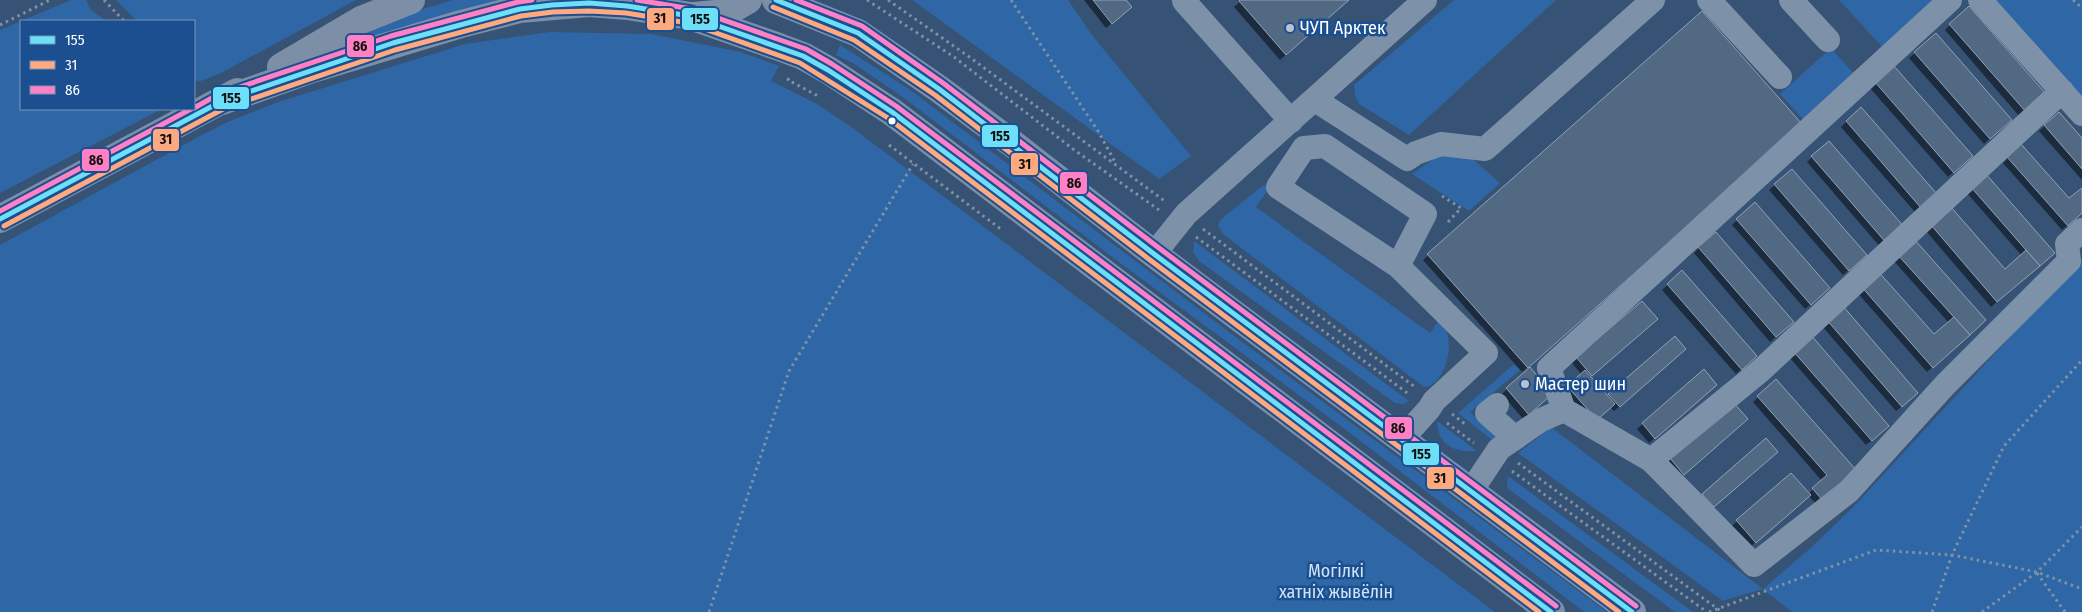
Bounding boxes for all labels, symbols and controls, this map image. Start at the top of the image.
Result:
line badge: 31 [646,7,675,31]
line badge: 155 [681,7,719,31]
text: 31 [653,10,666,27]
text: 155 [690,11,710,28]
place label: ЧУП Арктек [1300,17,1386,39]
legend [20,20,195,110]
marker: ЧУП Арктек [1284,22,1296,34]
text: 155 [65,31,85,49]
line badge: 86 [346,34,375,58]
text: 86 [353,38,367,55]
text: 31 [65,56,77,74]
text: 86 [65,81,80,99]
line badge: 155 [212,86,250,110]
text: 155 [221,90,241,107]
unlabelled marker [887,116,897,126]
line badge: 155 [981,124,1019,148]
line badge: 31 [152,128,180,152]
text: 155 [990,128,1010,145]
text: 31 [159,131,172,148]
line badge: 86 [81,148,110,172]
text: 86 [89,152,103,169]
line badge: 31 [1010,152,1039,176]
text: 31 [1018,156,1031,173]
line badge: 86 [1059,171,1088,195]
text: 86 [1067,175,1081,192]
place label: Мастер шин [1535,373,1626,395]
marker: Мастер шин [1519,378,1531,390]
line badge: 86 [1384,416,1413,440]
text: 86 [1391,420,1405,437]
line badge: 155 [1402,442,1440,466]
text: 155 [1411,446,1431,463]
line badge: 31 [1426,466,1455,490]
text: 31 [1433,470,1446,487]
park label: Могілкі хатніх жывёлін [1279,560,1393,603]

